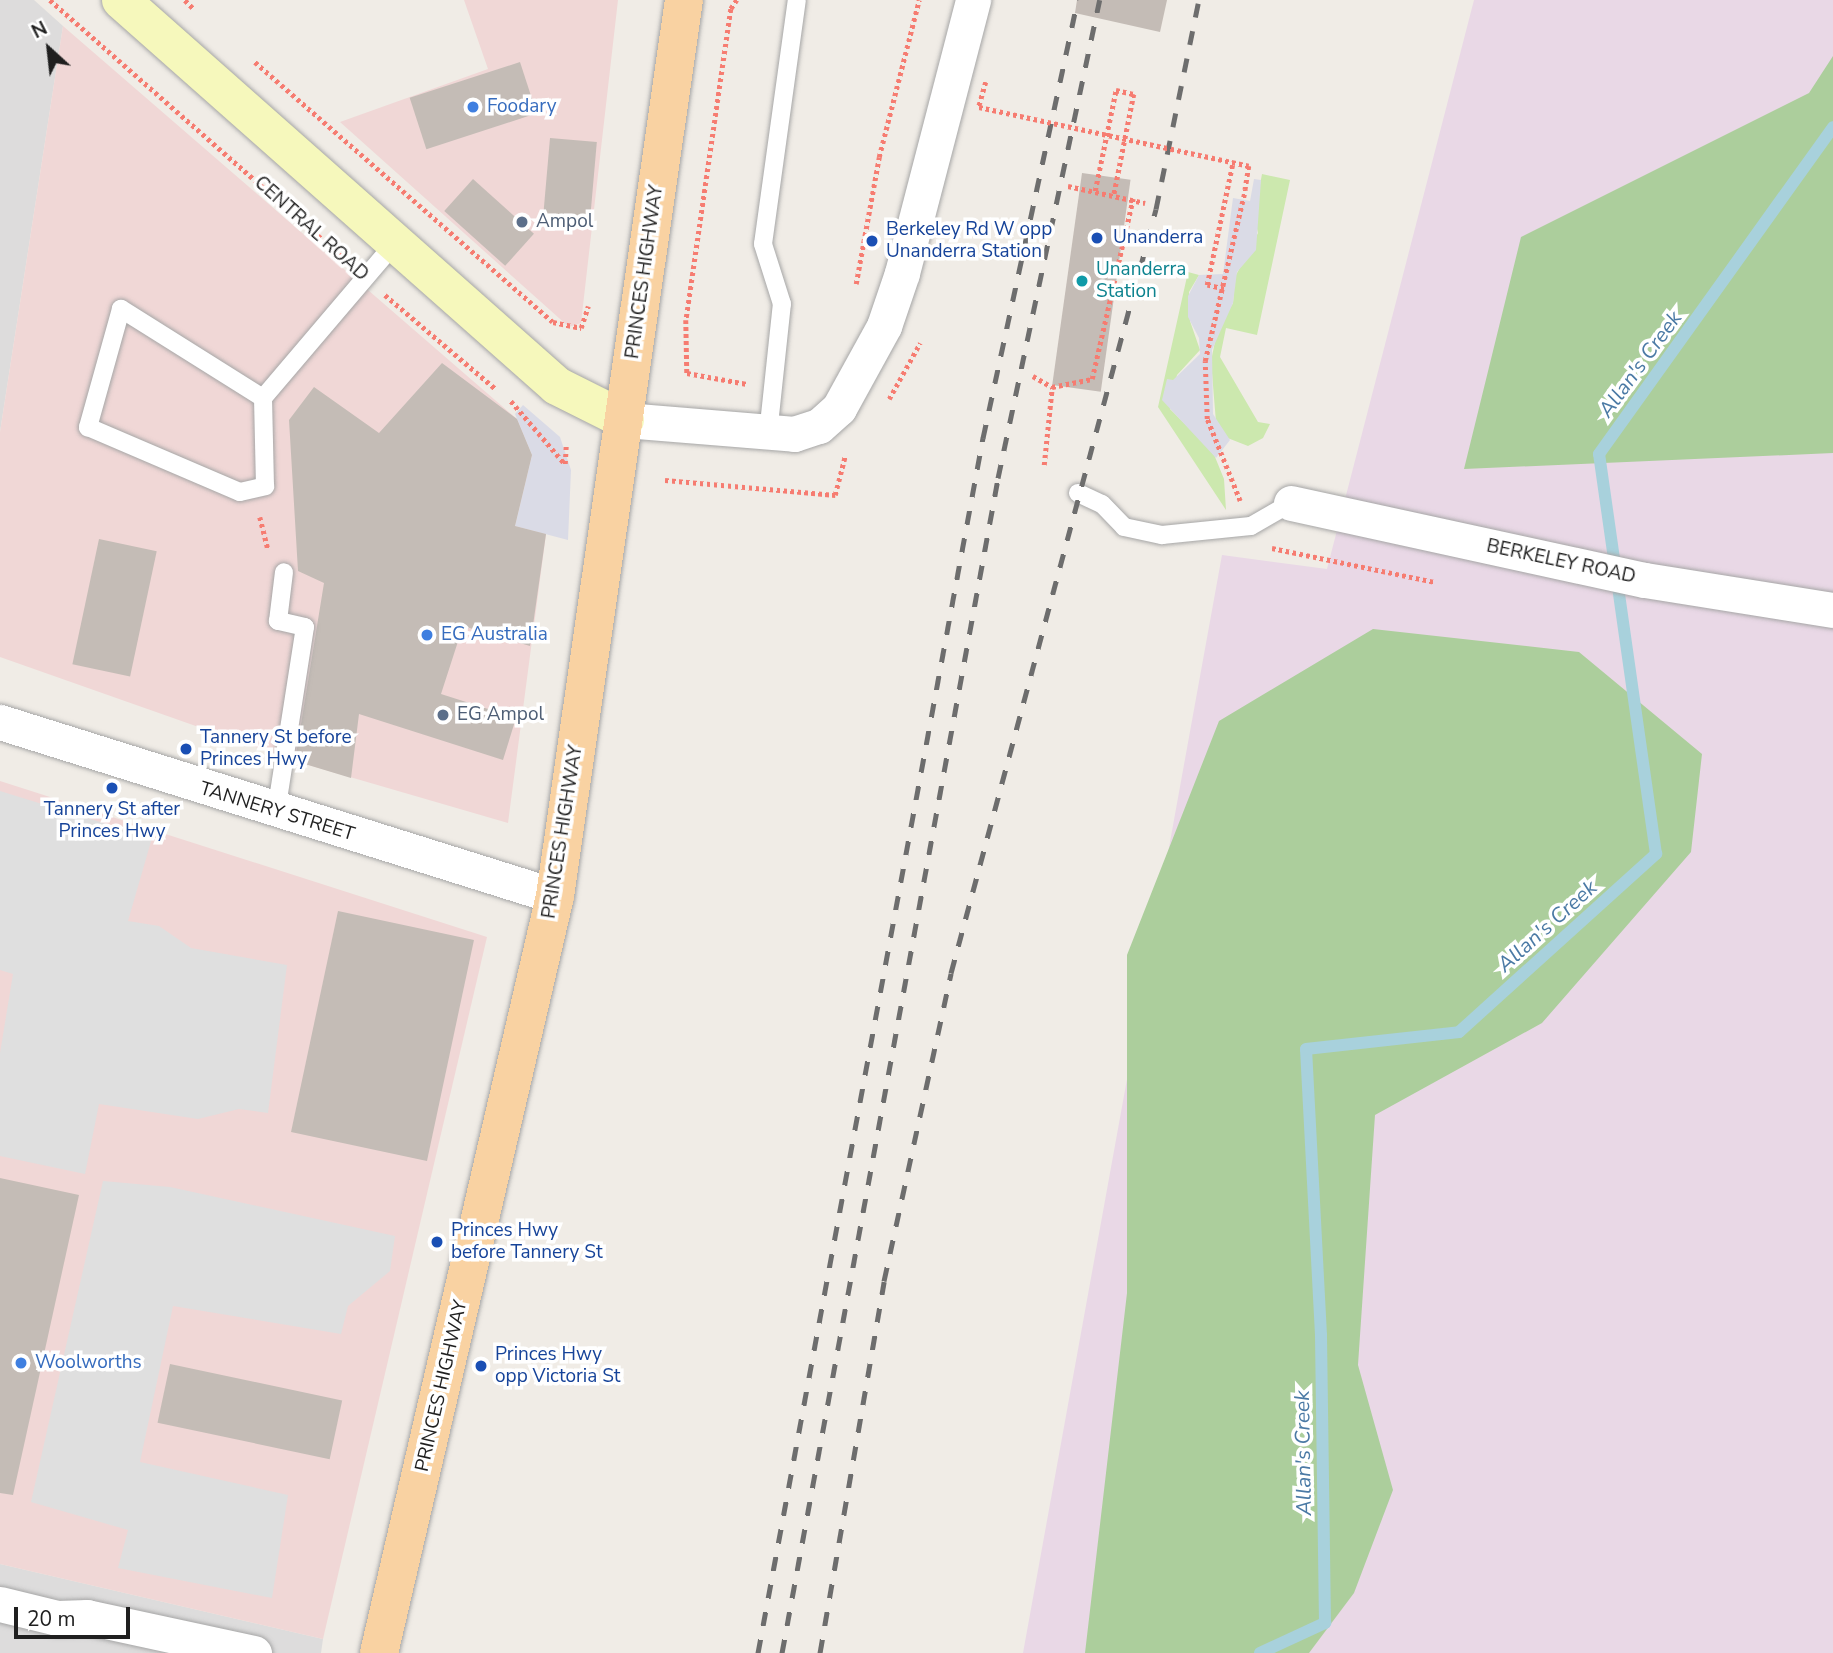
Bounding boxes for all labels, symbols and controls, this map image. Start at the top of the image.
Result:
north arrow [14,14,84,84]
text: N [27,15,52,45]
place label: Foodary [487,96,556,118]
marker: Foodary [465,99,481,115]
street label: CENTRAL ROAD [249,172,373,286]
street label: PRINCES HIGHWAY [622,184,668,360]
place label: Ampol [536,211,593,233]
marker: Ampol [514,214,530,230]
place label: Berkeley Rd W opp Unanderra Station [886,219,1052,263]
place label: Unanderra [1113,227,1203,249]
marker: Unanderra [1087,228,1107,248]
marker: Berkeley Rd W opp Unanderra Station [864,233,880,249]
place label: Unanderra Station [1096,259,1186,303]
marker: Unanderra Station [1074,273,1090,289]
water label: Allan's Creek [1593,306,1687,422]
street label: BERKELEY ROAD [1484,535,1638,589]
place label: EG Australia [441,624,548,646]
marker: EG Australia [419,627,435,643]
place label: EG Ampol [457,704,544,726]
marker: EG Ampol [435,707,451,723]
place label: Tannery St before Princes Hwy [200,727,352,771]
marker: Tannery St before Princes Hwy [178,741,194,757]
street label: PRINCES HIGHWAY [538,744,588,920]
street label: TANNERY STREET [197,778,357,846]
marker: Tannery St after Princes Hwy [104,780,120,796]
place label: Tannery St after Princes Hwy [44,799,180,843]
water label: Allan's Creek [1492,875,1602,977]
place label: Princes Hwy before Tannery St [451,1220,603,1264]
marker: Princes Hwy before Tannery St [429,1234,445,1250]
street label: PRINCES HIGHWAY [411,1298,473,1474]
place label: Princes Hwy opp Victoria St [495,1344,620,1388]
place label: Woolworths [35,1352,142,1374]
marker: Woolworths [13,1355,29,1371]
marker: Princes Hwy opp Victoria St [473,1358,489,1374]
water label: Allan's Creek [1289,1390,1317,1516]
scale bar [18,1594,133,1638]
text: 20 m [27,1605,76,1633]

